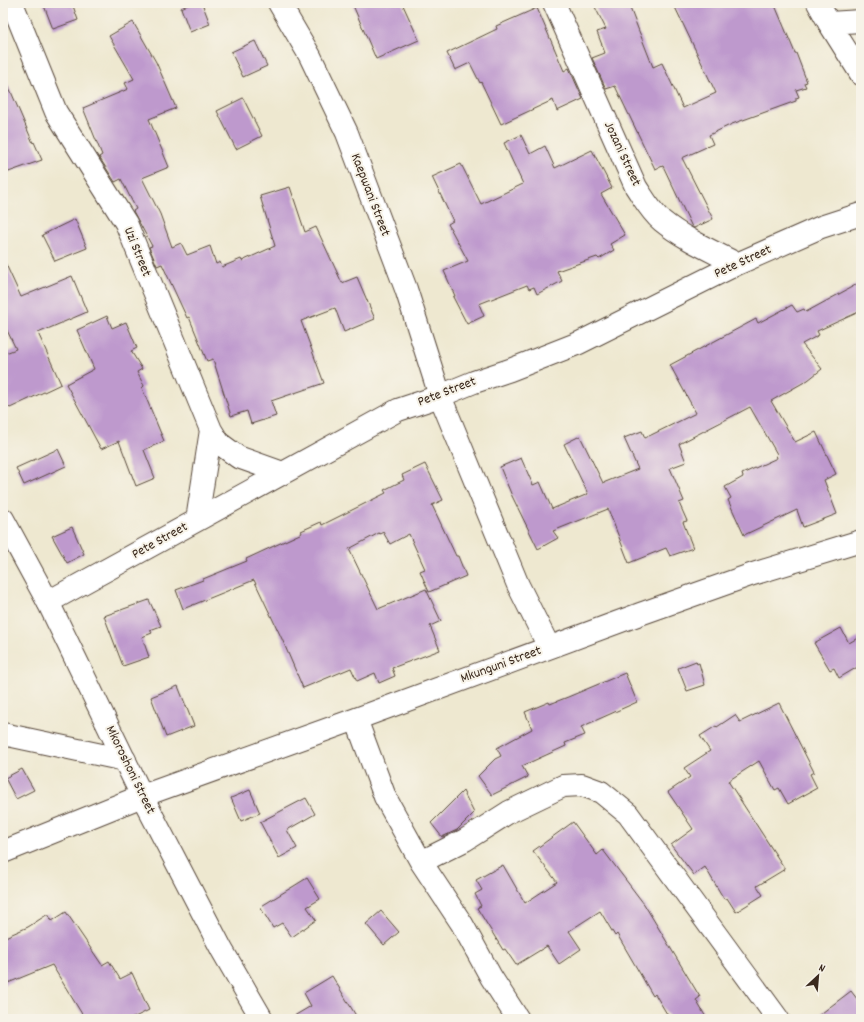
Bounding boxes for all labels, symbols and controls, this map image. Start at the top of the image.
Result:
street label: Jozani Street [598,118,646,190]
street label: Kaepwani Street [345,151,395,239]
street label: Uzi Street [118,224,156,280]
street label: Pete Street [711,240,775,284]
street label: Pete Street [415,372,479,412]
street label: Pete Street [128,517,192,565]
street label: Mkunguni Street [458,641,544,689]
street label: Mkoroshoni Street [100,722,160,818]
north arrow [798,956,838,996]
text: N [816,960,828,977]

